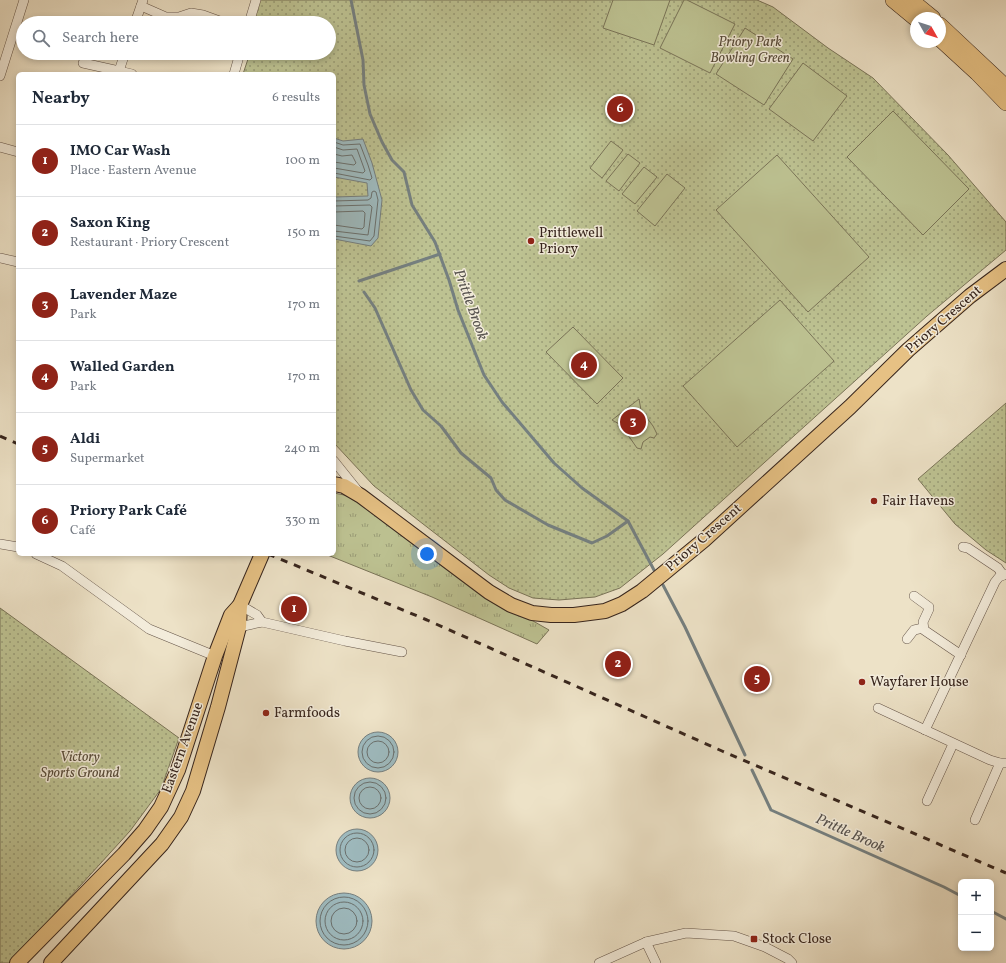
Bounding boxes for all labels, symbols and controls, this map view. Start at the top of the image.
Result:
north arrow [910,12,946,48]
search box [16,16,336,60]
icon: search [30,27,52,49]
text: Search here [62,28,139,49]
park label: Priory Park Bowling Green [710,33,790,68]
text: Nearby [32,87,90,110]
text: 6 results [272,89,320,107]
pin: 6 [607,94,633,124]
text: IMO Car Wash [70,141,171,162]
text: 1 [42,152,48,170]
text: 100 m [285,152,320,170]
text: Place · Eastern Avenue [70,162,196,180]
text: Saxon King [70,213,150,234]
text: 2 [42,224,48,242]
text: 150 m [287,224,320,242]
place label: Prittlewell Priory [539,224,603,259]
text: Restaurant · Priory Crescent [70,234,229,252]
marker: Prittlewell Priory [526,236,536,246]
water label: Prittle Brook [447,267,493,343]
street label: Priory Crescent [902,282,986,358]
text: Lavender Maze [70,285,177,306]
text: 3 [42,296,48,314]
text: 170 m [287,296,320,314]
text: Park [70,306,97,324]
pin: 4 [571,350,597,380]
text: Walled Garden [70,357,175,378]
text: 4 [41,368,49,386]
text: 170 m [287,368,320,386]
text: Park [70,378,97,396]
pin: 3 [620,407,646,437]
text: Aldi [70,429,100,450]
text: 5 [42,440,48,458]
text: 240 m [284,440,320,458]
text: Supermarket [70,450,145,468]
place label: Fair Havens [882,492,954,511]
marker: Fair Havens [869,496,879,506]
street label: Priory Crescent [662,500,746,576]
text: Priory Park Café [70,501,187,522]
text: 6 [41,512,49,530]
text: 330 m [285,512,320,530]
text: Café [70,522,96,540]
your location [417,544,437,564]
pin: 1 [281,594,307,624]
pin: 2 [605,649,631,679]
pin: 5 [744,664,770,694]
place label: Wayfarer House [870,673,969,692]
marker: Wayfarer House [857,677,867,687]
street label: Eastern Avenue [158,699,208,796]
place label: Farmfoods [274,704,340,723]
marker: Farmfoods [261,708,271,718]
park label: Victory Sports Ground [41,748,120,783]
water label: Prittle Brook [812,809,888,859]
map controls [958,879,994,951]
button: + [958,879,994,915]
button: − [958,915,994,951]
place label: Stock Close [762,930,832,949]
marker: Stock Close [749,934,759,944]

